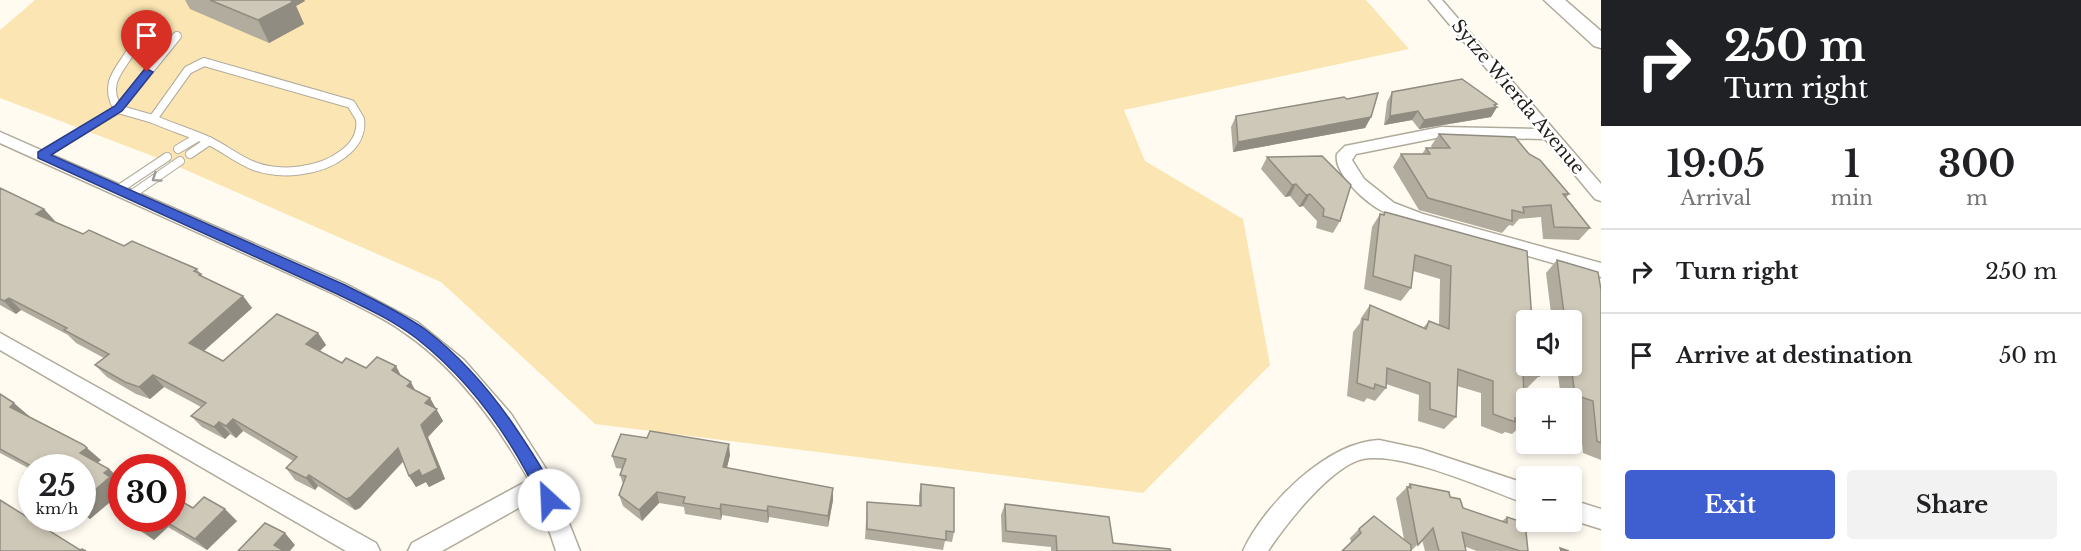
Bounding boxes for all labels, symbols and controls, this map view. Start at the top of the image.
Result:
pin [121,10,172,72]
street label: Sytze Wierda Avenue [1447,15,1589,179]
icon: arrive [130,19,163,52]
text: 250 m [1724,20,1866,72]
icon: right [1625,24,1703,102]
text: Turn right [1724,72,1868,105]
text: 19:05 [1666,142,1765,187]
text: 1 [1844,142,1860,187]
text: 300 [1938,142,2016,187]
one-way arrow [151,171,162,182]
text: Arrival [1680,186,1751,210]
text: min [1831,186,1873,210]
text: m [1966,186,1988,210]
icon: right [1625,255,1658,288]
text: Turn right [1676,258,1798,285]
text: 250 m [1985,258,2057,285]
map controls [1516,310,1582,532]
button: sound [1516,310,1582,376]
icon: arrive [1625,339,1658,372]
text: Arrive at destination [1676,342,1913,369]
text: 50 m [1999,342,2057,369]
button: + [1516,388,1582,454]
speed limit sign: 30 [108,454,186,532]
button: − [1516,466,1582,532]
text: 25 [38,467,76,504]
position arrow [517,468,581,532]
button: Exit [1625,470,1835,539]
button: Share [1847,470,2057,539]
text: km/h [36,499,78,518]

